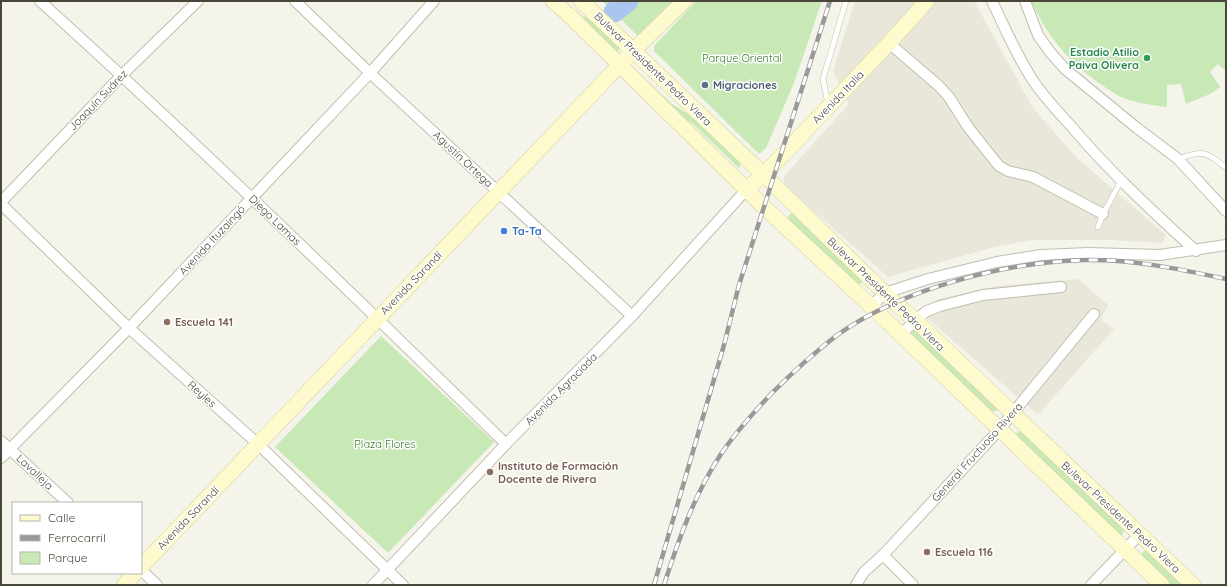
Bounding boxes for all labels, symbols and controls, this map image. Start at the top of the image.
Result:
street label: Bulevar Presidente Pedro Viera [591,9,715,129]
place label: Estadio Atilio Paiva Olivera [1069,45,1139,72]
park label: Parque Oriental [702,51,782,65]
marker: Estadio Atilio Paiva Olivera [1142,53,1152,63]
street label: Joaquín Suárez [66,67,130,133]
street label: Avenida Italia [809,67,867,127]
place label: Migraciones [713,78,777,92]
marker: Migraciones [700,80,710,90]
street label: Agustín Ortega [430,128,496,190]
street label: Diego Lamas [246,192,304,248]
street label: Avenida Ituzaingó [176,202,248,278]
place label: Ta-Ta [512,224,542,238]
marker: Ta-Ta [499,226,509,236]
street label: Bulevar Presidente Pedro Viera [824,234,948,354]
street label: Avenida Sarandí [377,248,445,318]
place label: Escuela 141 [175,315,233,329]
marker: Escuela 141 [162,317,172,327]
street label: Avenida Agraciada [522,350,600,428]
street label: Reyles [185,378,219,410]
street label: General Fructuoso Rivera [929,399,1025,505]
park label: Plaza Flores [354,437,416,451]
street label: Lavalleja [14,451,56,493]
street label: Bulevar Presidente Pedro Viera [1059,458,1183,576]
place label: Instituto de Formación Docente de Rivera [498,459,618,486]
marker: Instituto de Formación Docente de Rivera [485,467,495,477]
street label: Avenida Sarandí [154,483,222,553]
legend [12,502,142,574]
text: Calle [48,510,76,525]
text: Ferrocarril [48,530,106,545]
place label: Escuela 116 [935,545,993,559]
marker: Escuela 116 [922,547,932,557]
text: Parque [48,550,88,565]

